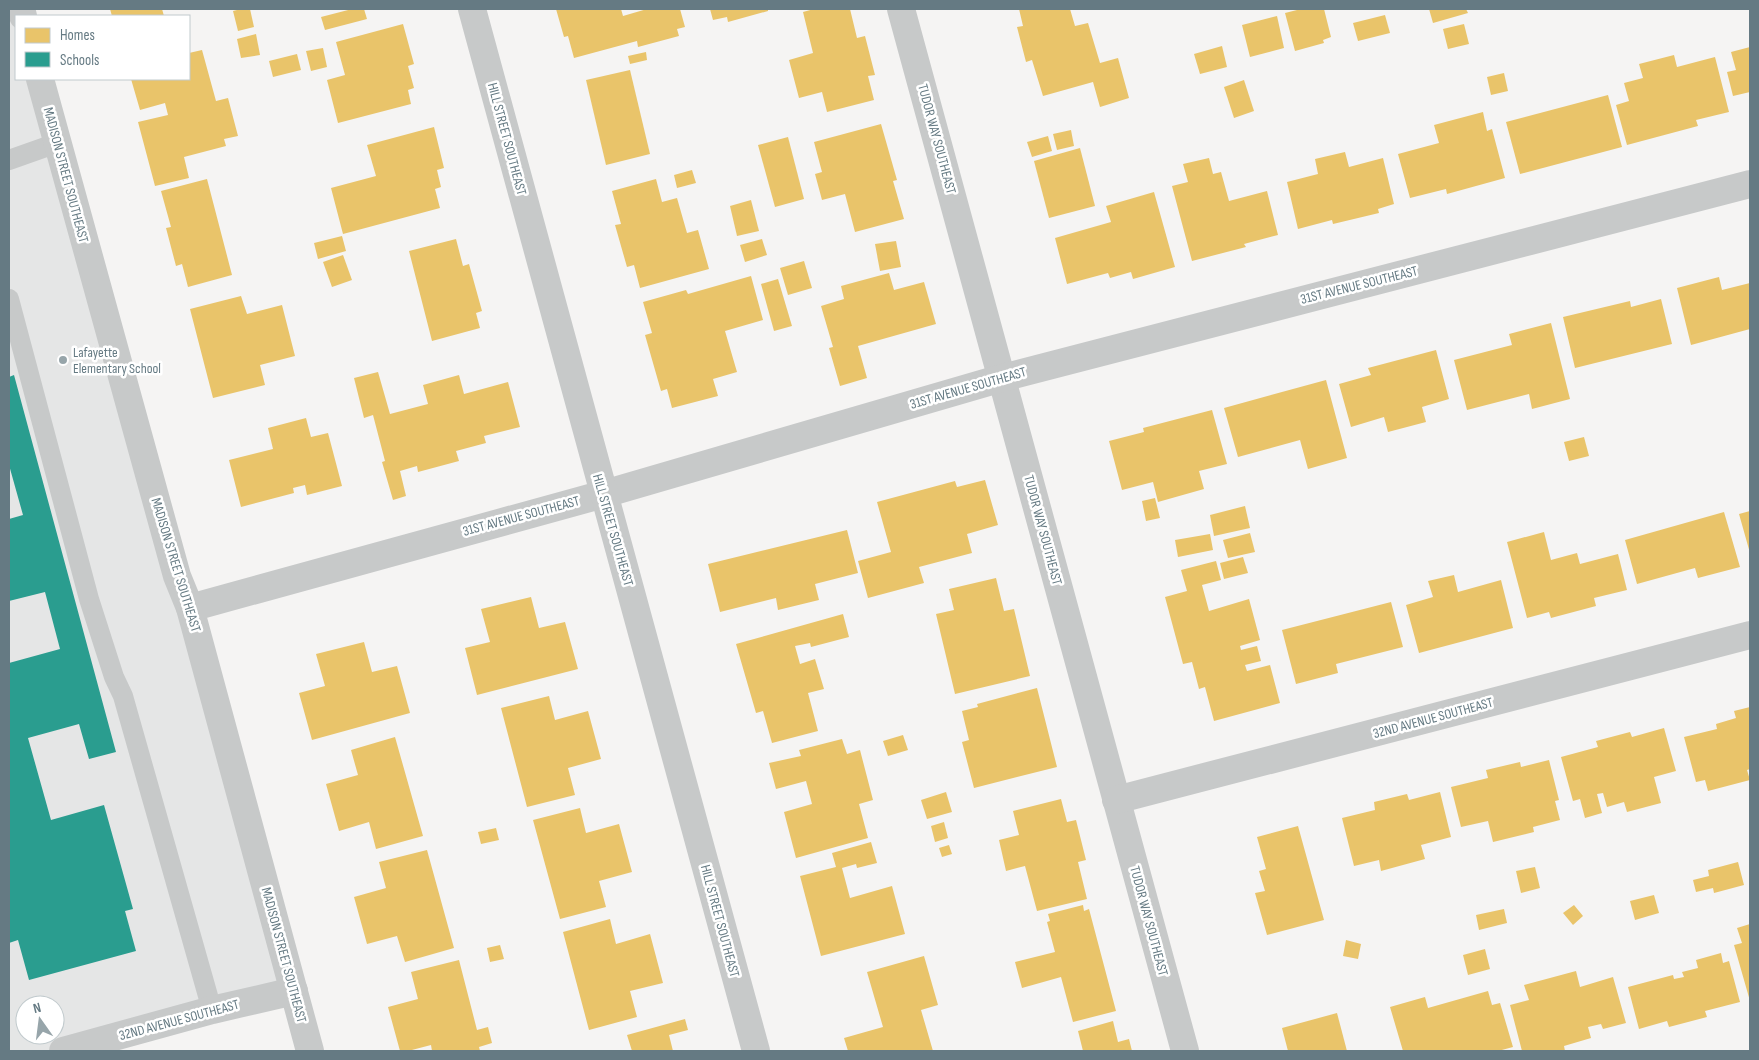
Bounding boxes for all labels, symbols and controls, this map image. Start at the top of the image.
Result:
legend [15,15,190,80]
text: Homes [60,26,95,45]
text: Schools [60,51,99,70]
street label: HILL STREET SOUTHEAST [484,81,530,197]
street label: TUDOR WAY SOUTHEAST [914,82,960,196]
street label: MADISON STREET SOUTHEAST [40,105,92,245]
street label: 31ST AVENUE SOUTHEAST [1299,262,1420,308]
place label: Lafayette Elementary School [73,344,161,377]
marker: Lafayette Elementary School [57,354,69,366]
street label: 31ST AVENUE SOUTHEAST [908,363,1028,413]
street label: HILL STREET SOUTHEAST [589,472,637,588]
street label: TUDOR WAY SOUTHEAST [1020,473,1066,587]
street label: 31ST AVENUE SOUTHEAST [461,492,582,540]
street label: MADISON STREET SOUTHEAST [147,496,205,635]
street label: 32ND AVENUE SOUTHEAST [1371,694,1495,742]
street label: HILL STREET SOUTHEAST [697,863,743,979]
street label: TUDOR WAY SOUTHEAST [1126,864,1172,978]
street label: MADISON STREET SOUTHEAST [258,885,310,1025]
north arrow [15,995,65,1045]
street label: 32ND AVENUE SOUTHEAST [117,996,241,1044]
text: N [31,999,43,1017]

